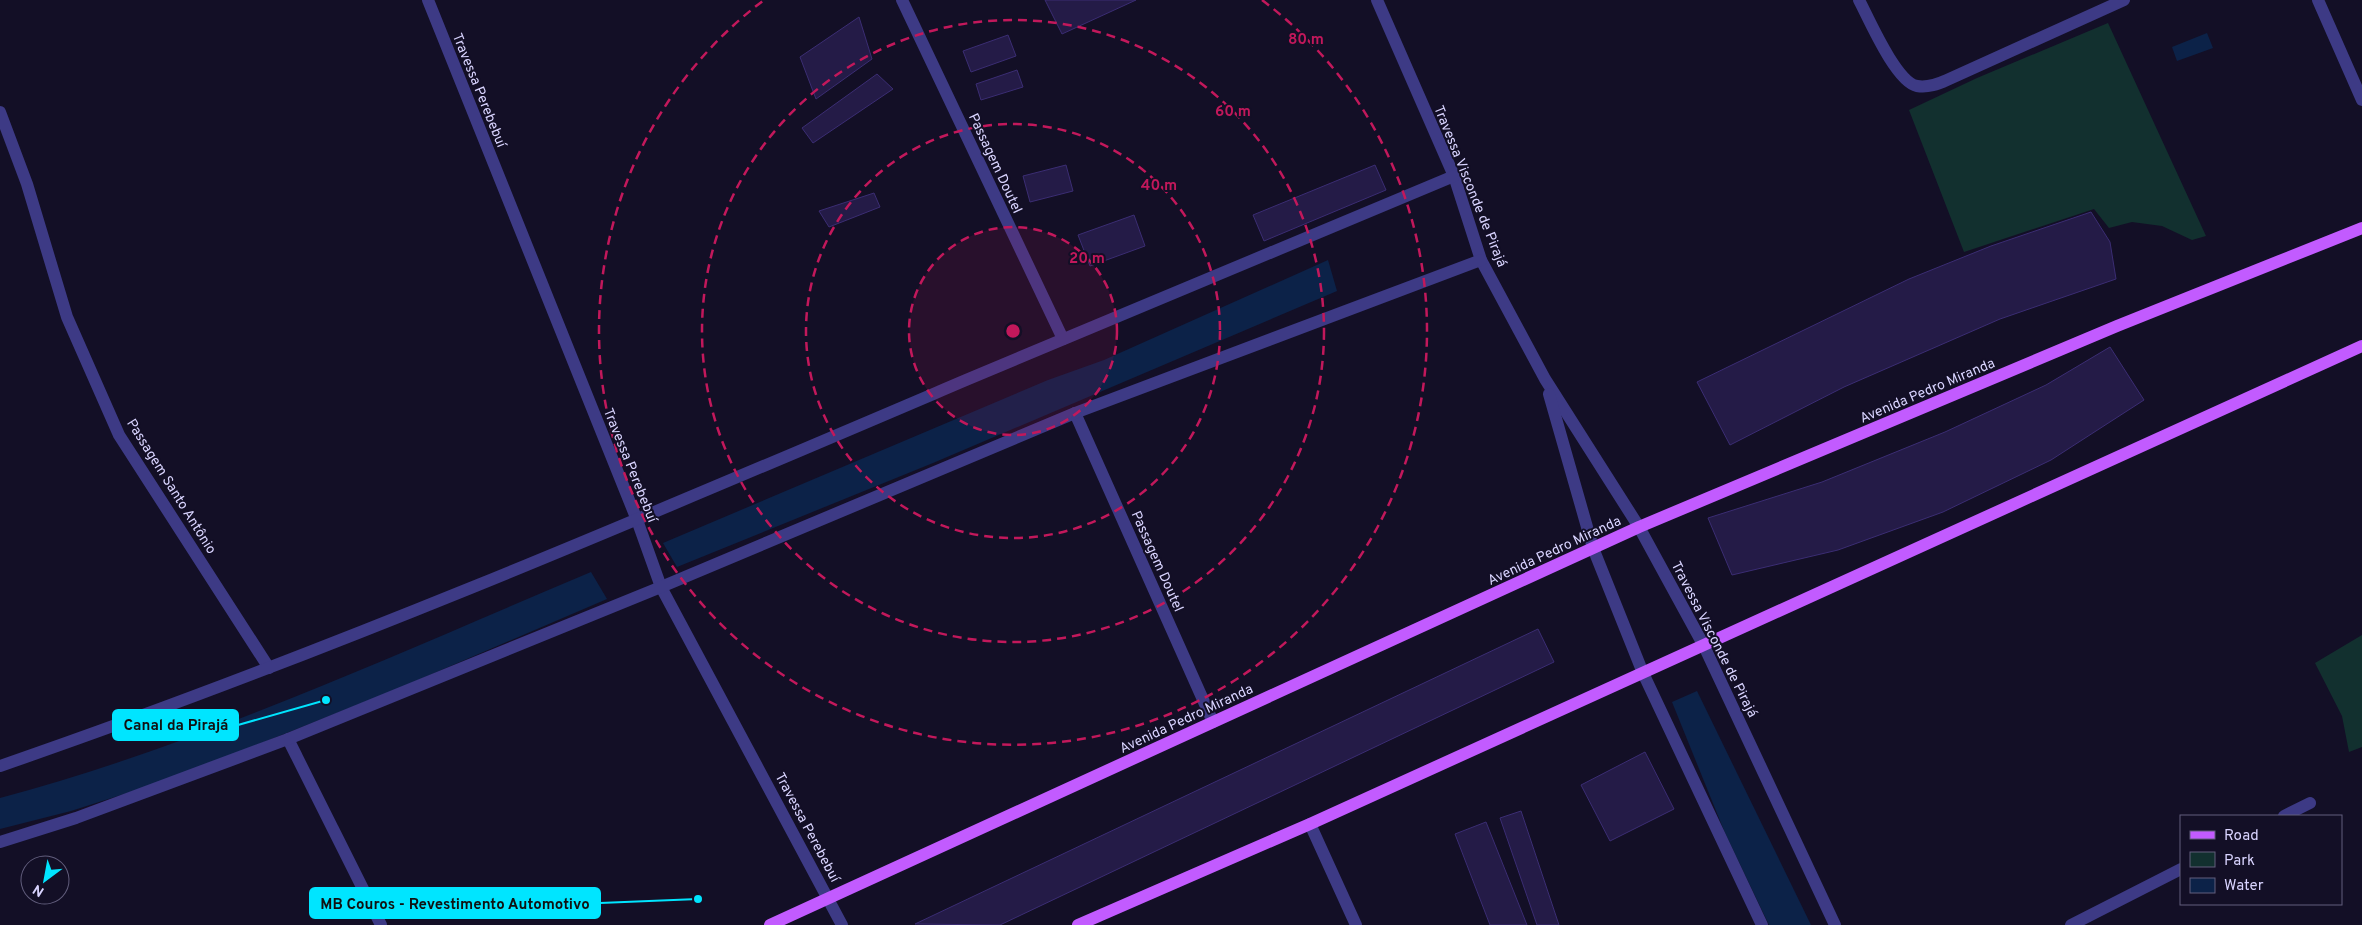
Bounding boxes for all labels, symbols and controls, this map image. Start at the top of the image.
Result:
street label: Travessa Perebebuí [448,31,510,151]
text: 80 m [1288,31,1324,50]
text: 60 m [1215,103,1251,122]
street label: Travessa Visconde de Pirajá [1429,103,1510,270]
street label: Passagem Doutel [964,111,1025,216]
text: 40 m [1141,177,1177,196]
text: 20 m [1069,250,1105,269]
centre of rings [1004,322,1022,340]
street label: Avenida Pedro Miranda [1857,355,1998,428]
street label: Travessa Perebebuí [599,406,661,526]
street label: Passagem Santo Antônio [122,416,219,558]
street label: Passagem Doutel [1127,509,1186,615]
street label: Avenida Pedro Miranda [1485,513,1624,590]
street label: Travessa Visconde de Pirajá [1667,559,1760,720]
street label: Avenida Pedro Miranda [1117,681,1256,758]
callout: Canal da Pirajá [113,710,238,740]
text: Canal da Pirajá [124,717,228,736]
street label: Travessa Perebebuí [771,770,843,887]
legend [2180,815,2342,905]
text: Road [2224,827,2259,846]
text: Park [2224,852,2255,871]
north arrow [20,855,70,905]
text: Water [2224,877,2264,896]
text: N [30,880,48,900]
callout: MB Couros - Revestimento Automotivo [310,888,600,918]
text: MB Couros - Revestimento Automotivo [320,896,590,915]

